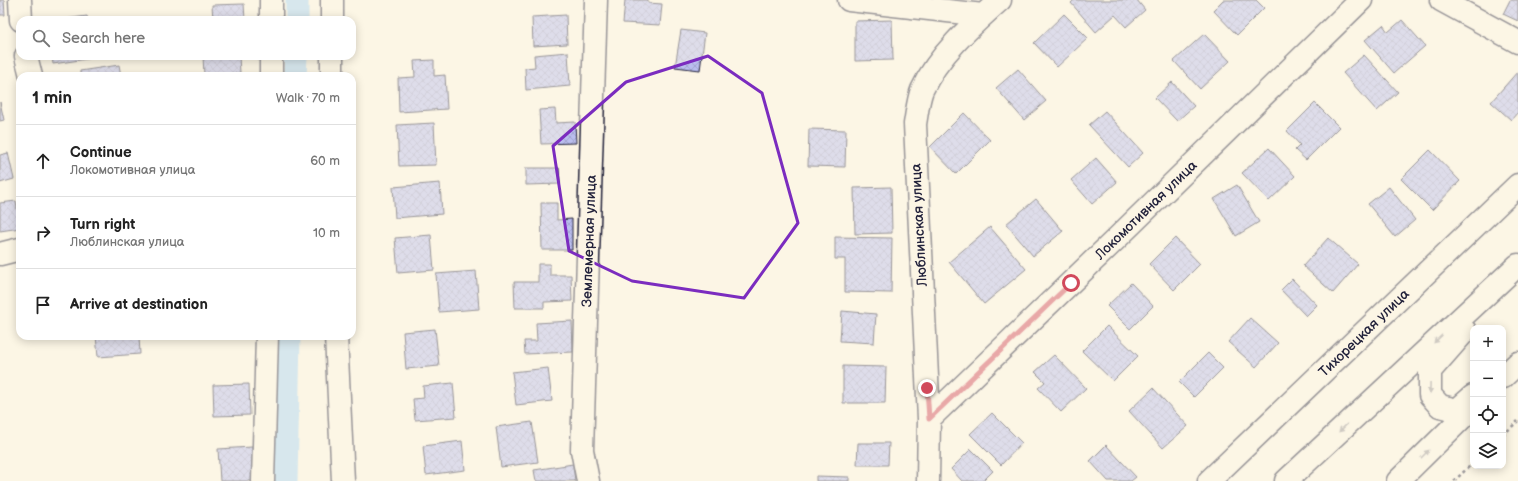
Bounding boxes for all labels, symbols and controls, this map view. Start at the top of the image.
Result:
search box [16,16,356,60]
icon: search [30,27,52,49]
text: Search here [62,29,145,48]
text: 1 min [32,88,72,108]
text: Walk · 70 m [276,90,340,106]
text: Continue [70,143,132,162]
icon: ahead [32,150,54,172]
text: 60 m [310,153,340,169]
street label: Локомотивная улица [1091,156,1201,264]
text: Локомотивная улица [70,162,195,178]
street label: Люблинская улица [907,162,931,288]
street label: Землемерная улица [578,174,600,307]
text: Turn right [70,215,135,234]
icon: right [32,222,54,244]
text: 10 m [313,225,340,241]
text: Люблинская улица [70,234,185,250]
route start [1062,274,1080,292]
street label: Тихорецкая улица [1315,285,1413,381]
icon: arrive [32,294,54,316]
text: Arrive at destination [70,295,208,314]
map controls [1470,325,1506,469]
button: + [1470,325,1506,361]
one-way arrow [1433,334,1443,344]
button: − [1470,361,1506,397]
route end [918,379,936,397]
one-way arrow [1427,382,1433,395]
button: locate [1470,397,1506,433]
one-way arrow [1338,423,1348,433]
button: layers [1470,433,1506,469]
one-way arrow [1420,449,1430,459]

